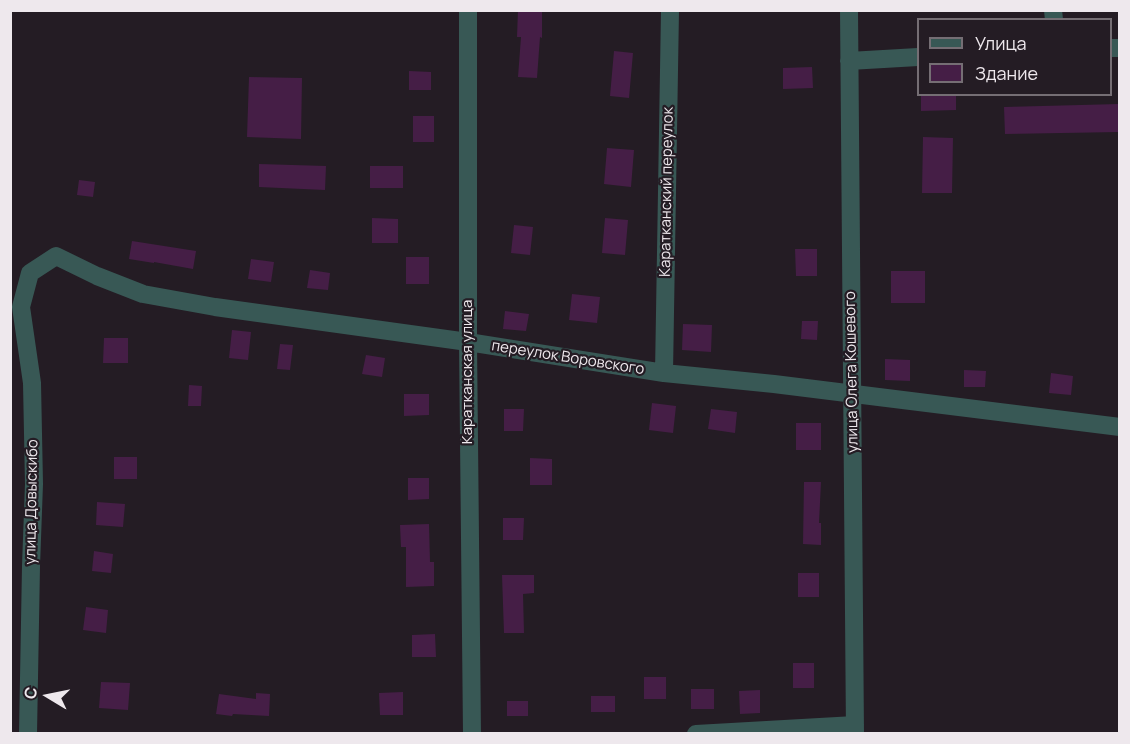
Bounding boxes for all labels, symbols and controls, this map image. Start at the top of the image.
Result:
legend [917,18,1112,96]
text: Улица [975,31,1027,55]
text: Здание [975,61,1038,85]
street label: Каратканский переулок [657,107,677,277]
street label: улица Олега Кошевого [842,291,862,453]
street label: Каратканская улица [459,300,477,444]
street label: переулок Воровского [490,337,646,379]
street label: улица Довыскибо [22,439,42,565]
north arrow [18,666,78,726]
text: С [18,685,42,701]

